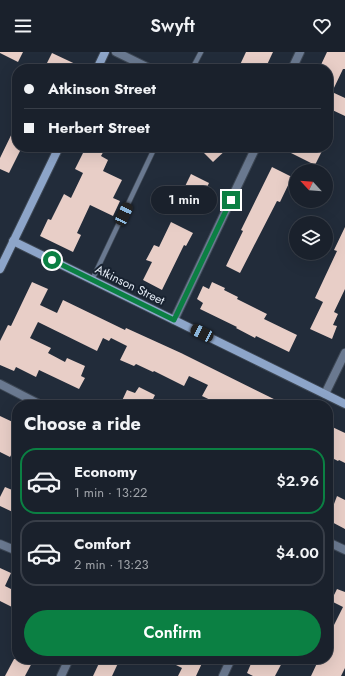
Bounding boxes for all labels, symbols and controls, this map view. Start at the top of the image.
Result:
text: Swyft [150,13,195,39]
icon: menu [12,15,34,37]
icon: heart [311,15,333,37]
text: Atkinson Street [48,78,156,100]
text: Herbert Street [48,117,150,139]
north arrow [289,164,333,208]
map controls [289,164,333,260]
callout: 1 min [151,186,217,214]
text: 1 min [168,190,200,209]
route end [222,191,240,209]
car [113,201,135,227]
button: layers [289,216,333,260]
route start [43,251,61,269]
street label: Atkinson Street [92,260,168,310]
car [189,322,215,344]
text: Choose a ride [24,411,141,437]
text: Economy [74,461,137,483]
icon: car [26,463,62,499]
text: $2.96 [277,470,319,492]
text: 1 min · 13:22 [74,483,147,502]
text: Comfort [74,533,131,555]
icon: car [26,535,62,571]
text: $4.00 [276,542,319,564]
text: 2 min · 13:23 [74,555,149,574]
button: Confirm [24,610,321,656]

